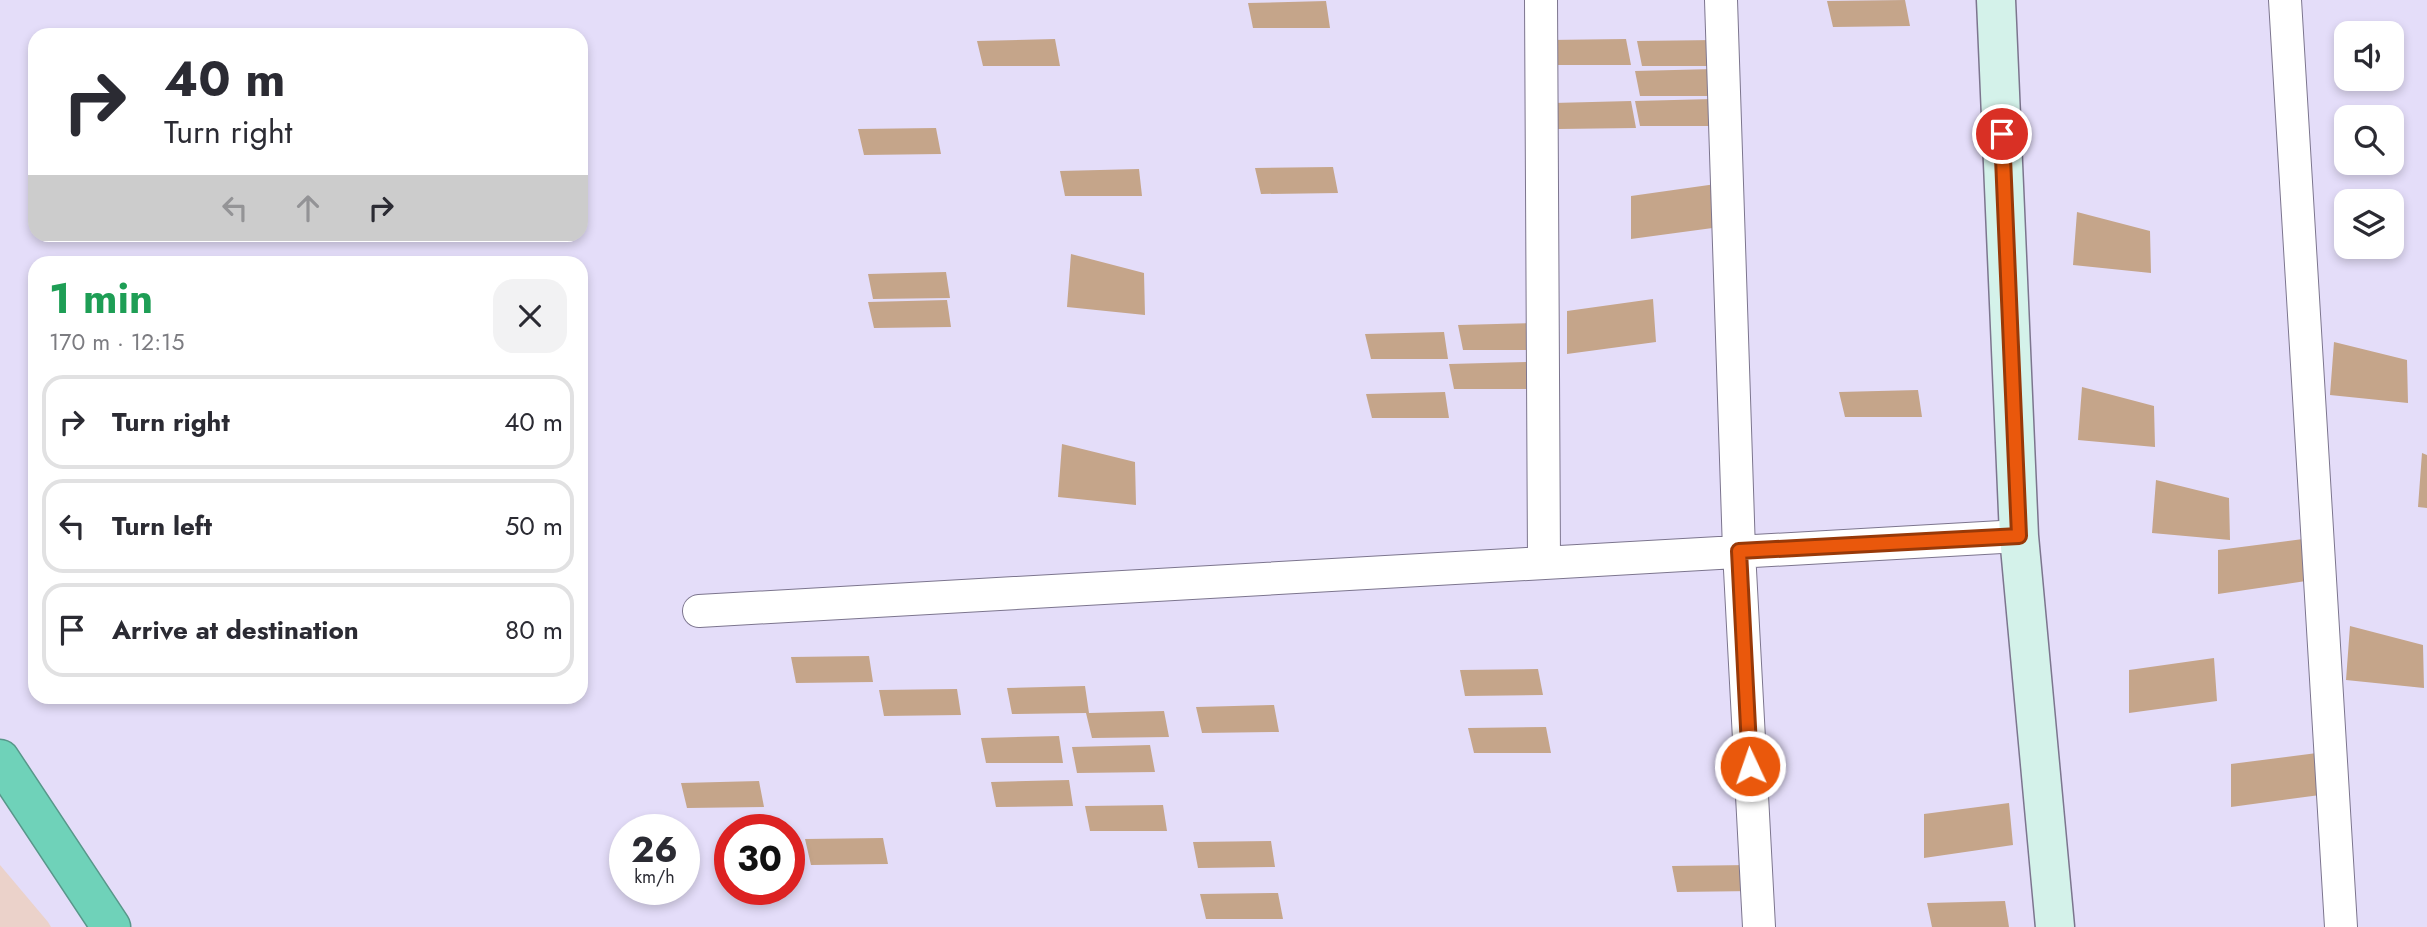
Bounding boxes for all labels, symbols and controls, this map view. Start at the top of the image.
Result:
map controls [2334,21,2404,259]
button: sound [2334,21,2404,91]
text: 40 m [164,44,286,114]
icon: right [49,56,140,147]
pin [1972,104,2032,164]
button: search [2334,105,2404,175]
text: Turn right [164,109,293,155]
icon: arrive [1983,115,2021,153]
icon: left [216,189,254,227]
icon: ahead [289,189,327,227]
icon: right [362,189,400,227]
button: layers [2334,189,2404,259]
text: 1 min [49,268,153,329]
button: close [493,279,567,353]
text: 170 m · 12:15 [49,325,184,359]
icon: right [53,403,91,441]
text: Turn right [112,403,230,441]
text: 40 m [504,403,563,441]
icon: left [53,507,91,545]
text: Turn left [112,507,212,545]
text: 50 m [505,507,563,545]
icon: arrive [53,611,91,649]
text: Arrive at destination [112,611,359,649]
text: 80 m [505,611,563,649]
position arrow [1713,729,1787,803]
speed limit sign: 30 [714,814,805,905]
text: 26 [631,825,678,875]
text: km/h [634,864,675,890]

